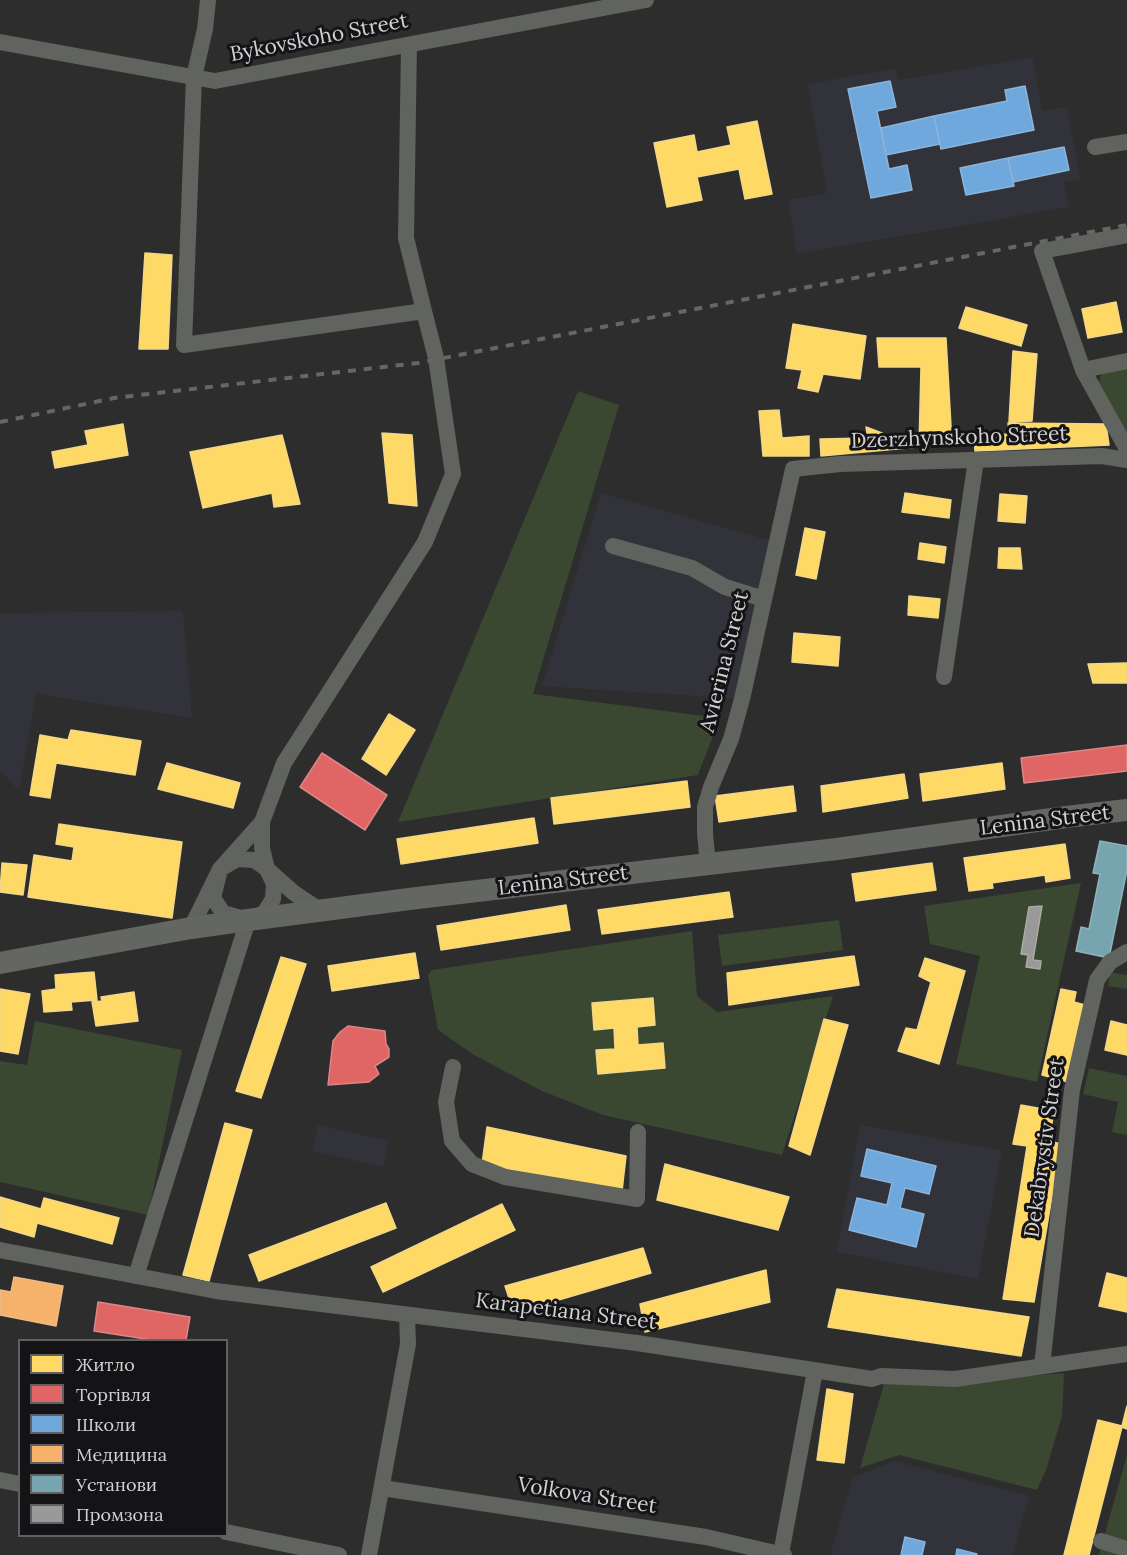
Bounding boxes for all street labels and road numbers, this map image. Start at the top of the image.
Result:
street label: Bykovskoho Street [228,8,410,68]
street label: Dzerzhynskoho Street [850,422,1068,454]
street label: Avierina Street [695,589,755,735]
street label: Lenina Street [979,801,1111,841]
street label: Lenina Street [497,861,629,901]
street label: Dekabrystiv Street [1020,1056,1070,1240]
street label: Karapetiana Street [474,1288,658,1336]
street label: Volkova Street [516,1473,658,1519]

